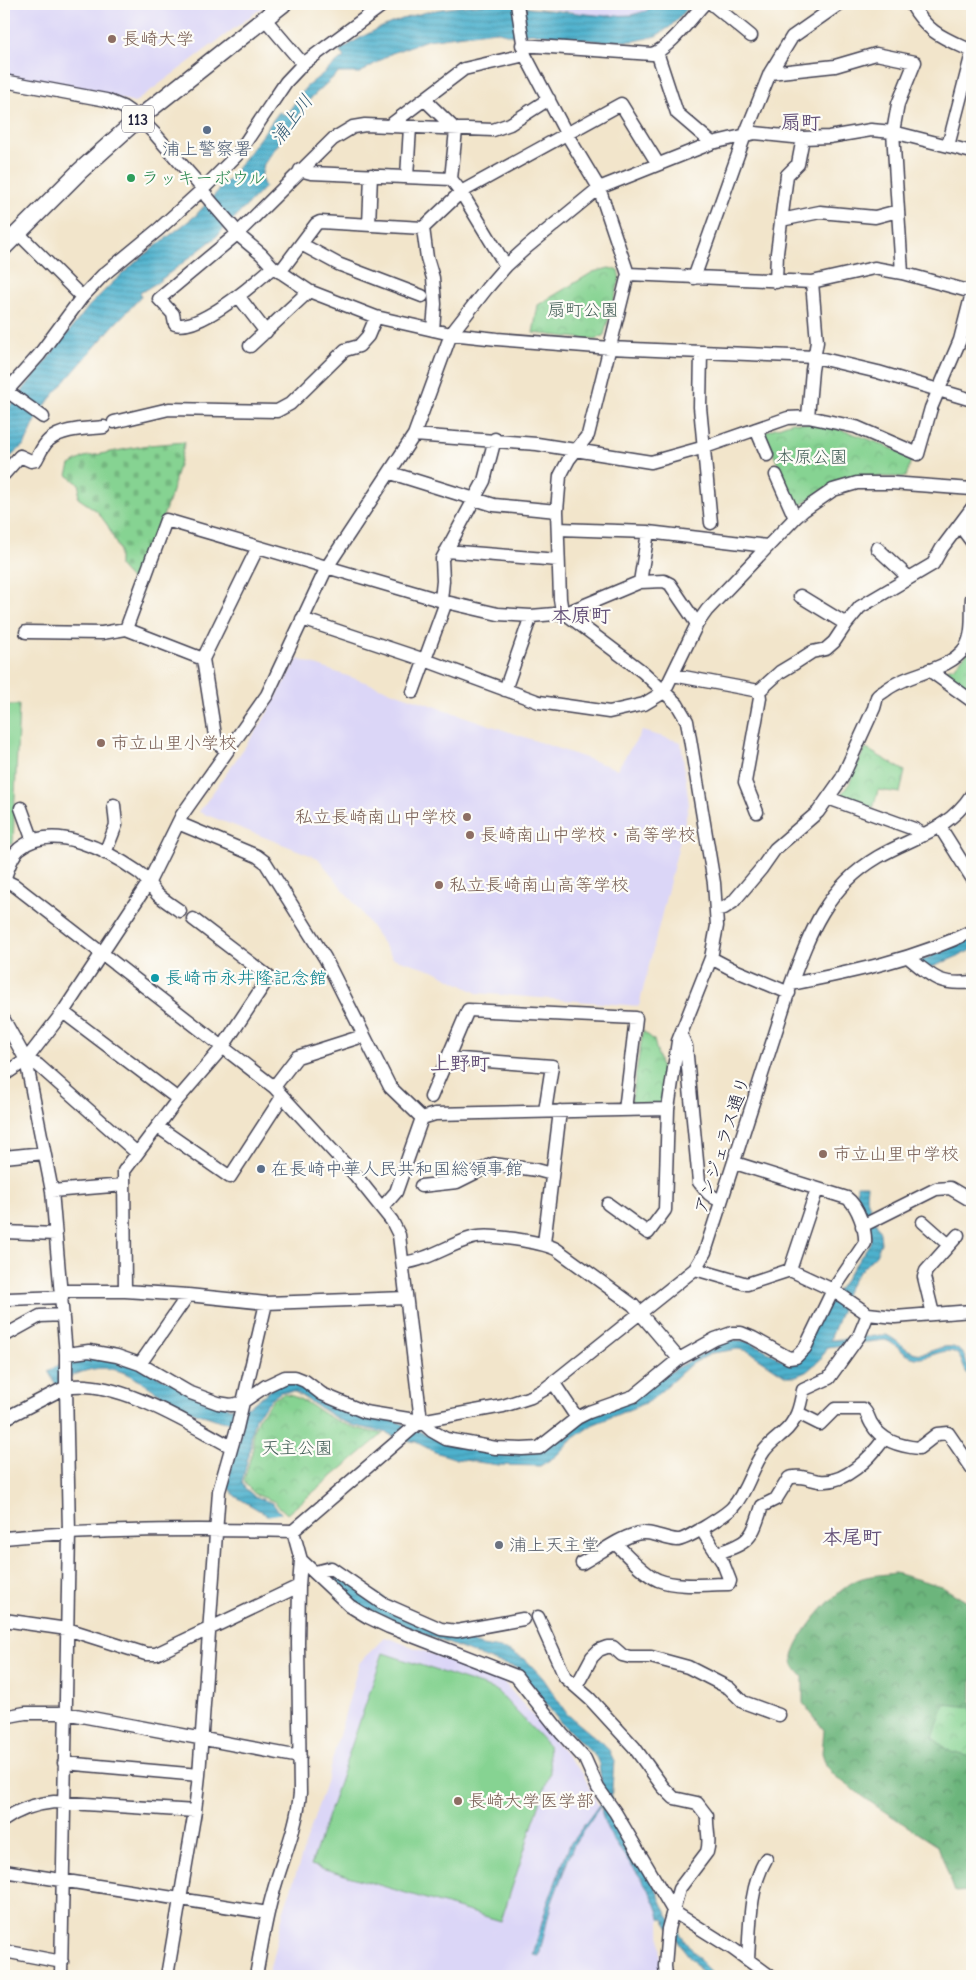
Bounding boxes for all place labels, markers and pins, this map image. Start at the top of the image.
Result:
place label: 長崎大学 [122,29,194,50]
marker: 長崎大学 [106,33,118,45]
marker: 浦上警察署 [201,124,213,136]
place label: 浦上警察署 [162,139,252,160]
place label: ラッキーボウル [141,168,266,189]
marker: ラッキーボウル [125,172,137,184]
place label: 市立山里小学校 [111,733,237,754]
marker: 市立山里小学校 [95,737,107,749]
place label: 私立長崎南山中学校 [295,807,457,828]
marker: 私立長崎南山中学校 [461,811,473,823]
place label: 長崎南山中学校・高等学校 [480,825,696,846]
marker: 長崎南山中学校・高等学校 [464,829,476,841]
place label: 私立長崎南山高等学校 [449,875,629,896]
marker: 私立長崎南山高等学校 [433,879,445,891]
place label: 長崎市永井隆記念館 [165,968,327,989]
marker: 長崎市永井隆記念館 [149,972,161,984]
place label: 市立山里中学校 [833,1144,959,1165]
marker: 市立山里中学校 [817,1148,829,1160]
place label: 在長崎中華人民共和国総領事館 [271,1159,523,1180]
marker: 在長崎中華人民共和国総領事館 [255,1163,267,1175]
place label: 浦上天主堂 [509,1535,599,1556]
marker: 浦上天主堂 [493,1539,505,1551]
place label: 長崎大学医学部 [468,1791,594,1812]
marker: 長崎大学医学部 [452,1795,464,1807]

